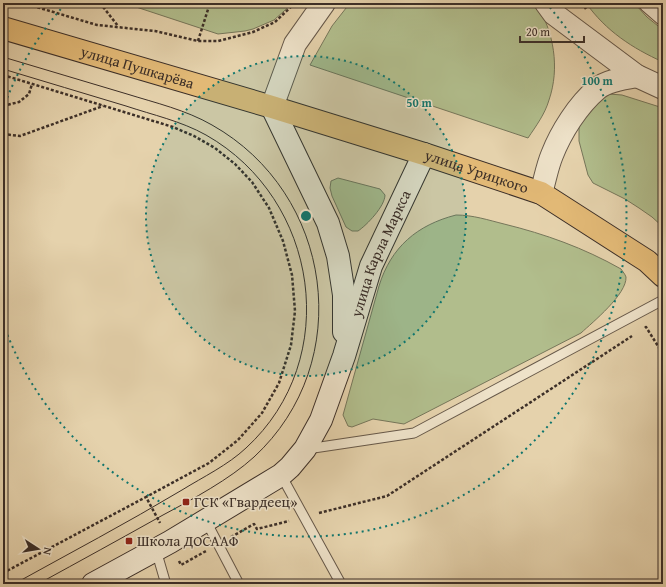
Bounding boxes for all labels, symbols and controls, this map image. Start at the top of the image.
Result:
scale bar [520,18,584,44]
text: 20 m [526,23,550,40]
street label: улица Пушкарёва [77,40,197,94]
text: 100 m [581,72,614,89]
text: 50 m [406,94,432,111]
street label: улица Урицкого [421,144,532,198]
street label: улица Карла Маркса [345,186,416,320]
centre of rings [299,209,313,223]
place label: ГСК «Гвардеец» [194,491,297,512]
marker: ГСК «Гвардеец» [181,497,191,507]
north arrow [18,529,58,569]
place label: Школа ДОСААФ [137,530,239,551]
marker: Школа ДОСААФ [124,536,134,546]
text: N [39,546,56,557]

